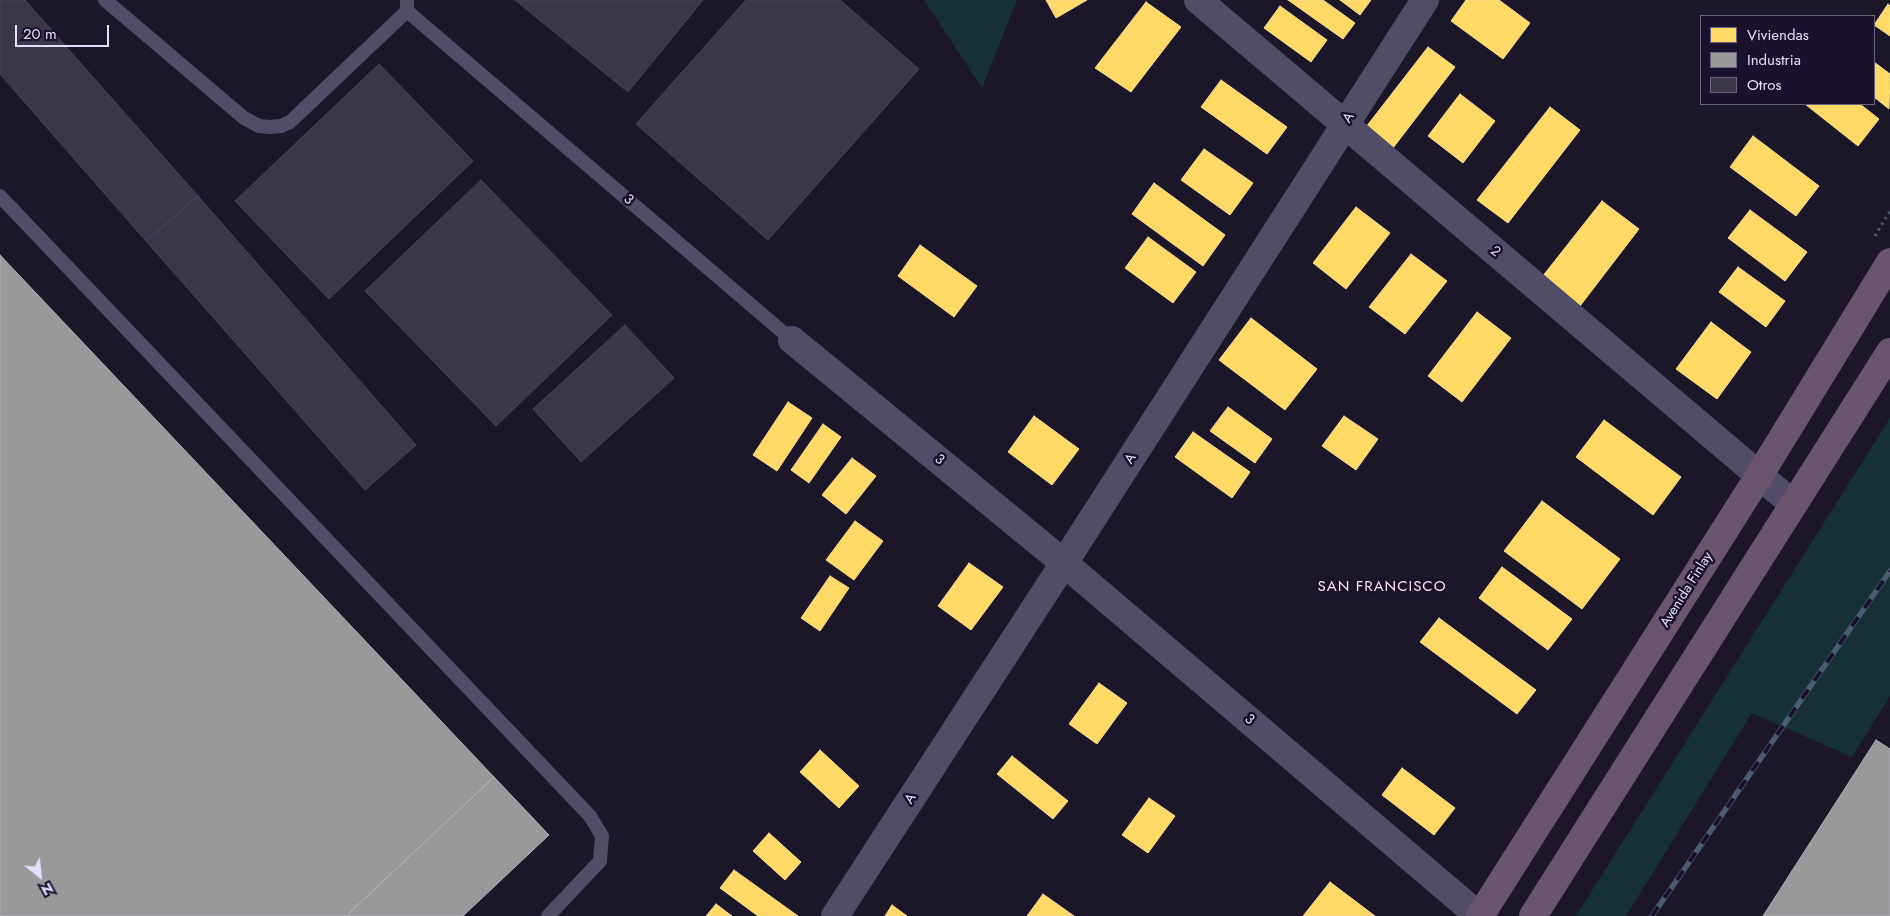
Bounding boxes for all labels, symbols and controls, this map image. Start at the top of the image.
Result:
scale bar [18,15,111,47]
legend [1700,15,1875,105]
text: 20 m [23,23,57,45]
text: Viviendas [1747,24,1809,46]
text: Industria [1747,49,1801,71]
text: Otros [1747,74,1782,96]
street label: A [1339,110,1359,126]
street label: 3 [620,191,636,209]
street label: 2 [1487,243,1503,261]
street label: 3 [931,451,947,469]
street label: A [1121,451,1141,467]
street label: Avenida Finlay [1657,549,1717,631]
district label: SAN FRANCISCO [1316,578,1448,596]
street label: 3 [1241,711,1257,729]
street label: A [901,791,921,807]
north arrow [15,851,65,901]
text: N [38,878,57,901]

